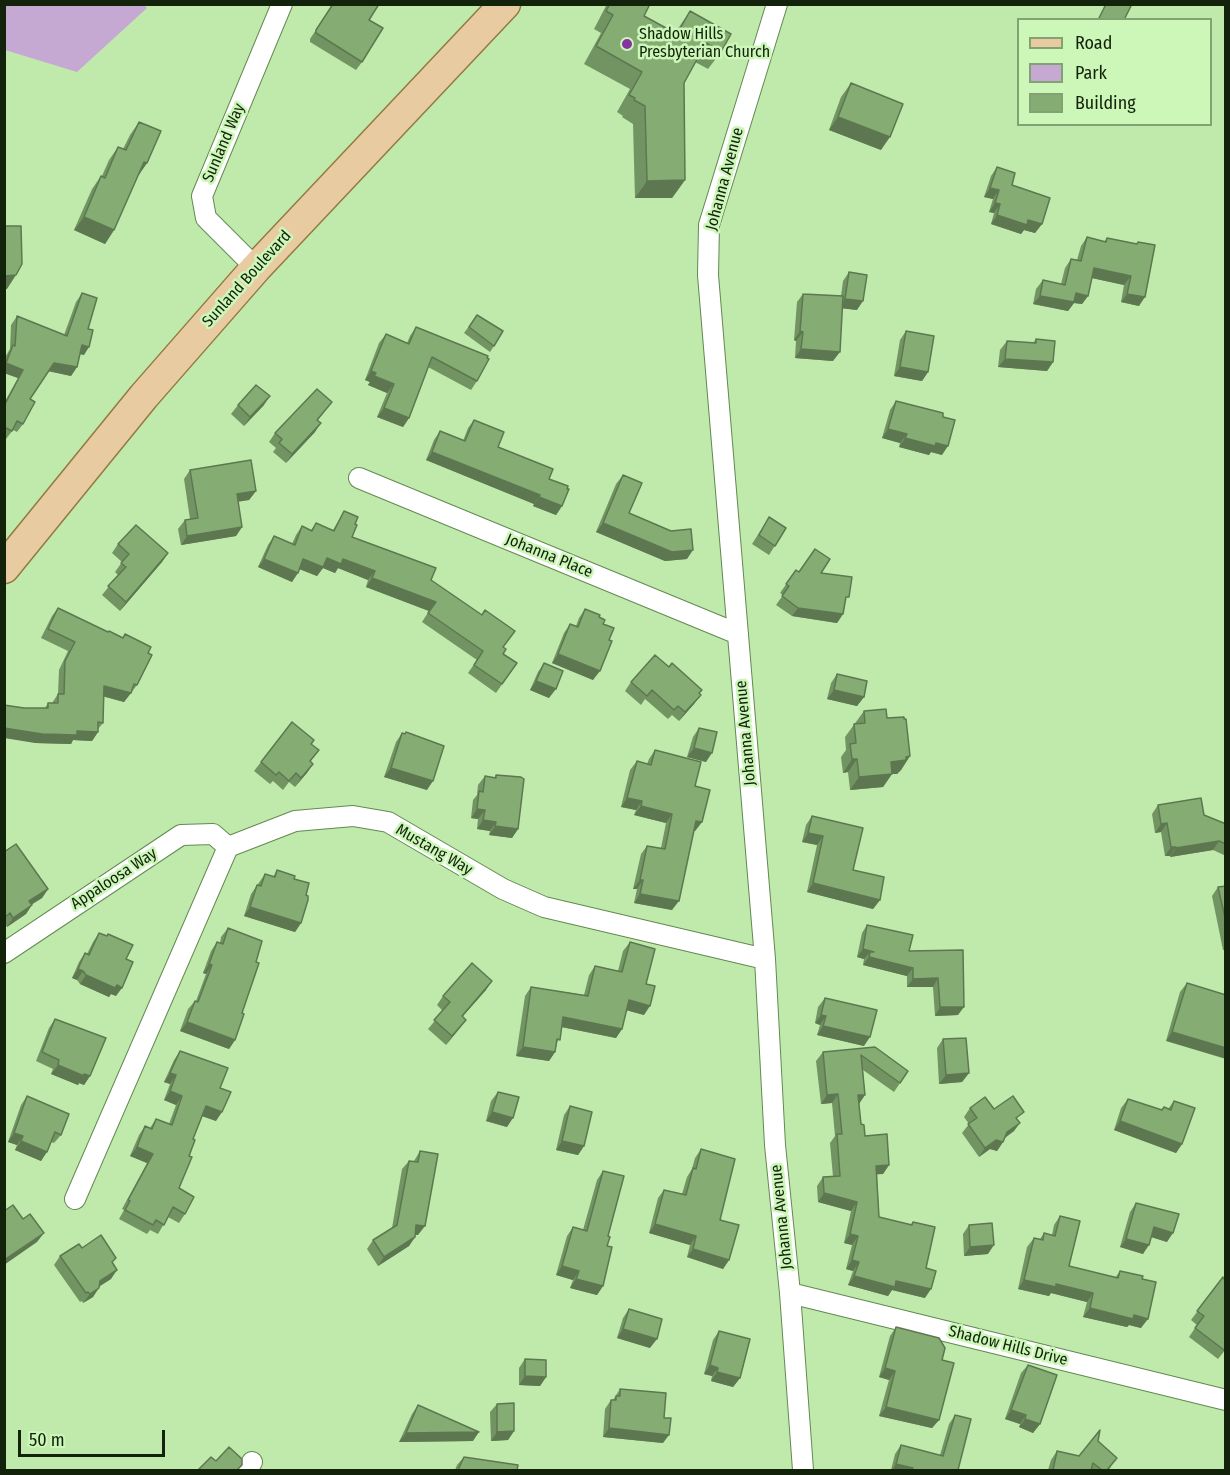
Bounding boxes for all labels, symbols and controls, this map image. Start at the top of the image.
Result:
legend [1017,18,1212,126]
place label: Shadow Hills Presbyterian Church [639,25,770,63]
text: Road [1075,32,1112,54]
marker: Shadow Hills Presbyterian Church [620,37,634,51]
text: Park [1075,62,1107,84]
text: Building [1075,92,1136,114]
street label: Sunland Way [199,101,249,185]
street label: Johanna Avenue [702,126,748,232]
street label: Sunland Boulevard [199,227,295,331]
street label: Johanna Place [503,530,595,582]
street label: Johanna Avenue [732,680,760,786]
street label: Mustang Way [392,820,476,880]
street label: Appaloosa Way [67,844,161,914]
street label: Johanna Avenue [767,1163,797,1271]
street label: Shadow Hills Drive [946,1322,1070,1370]
scale bar [21,1418,168,1456]
text: 50 m [29,1429,65,1451]

